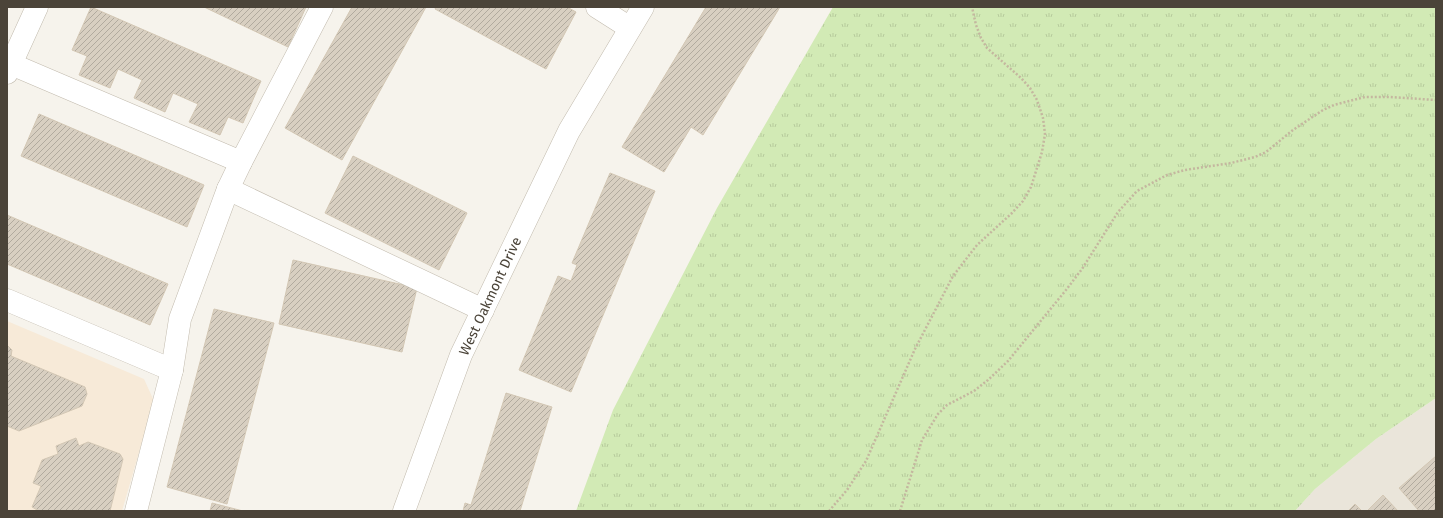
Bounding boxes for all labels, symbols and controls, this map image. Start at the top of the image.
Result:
street label: West Oakmont Drive [456,234,525,358]

